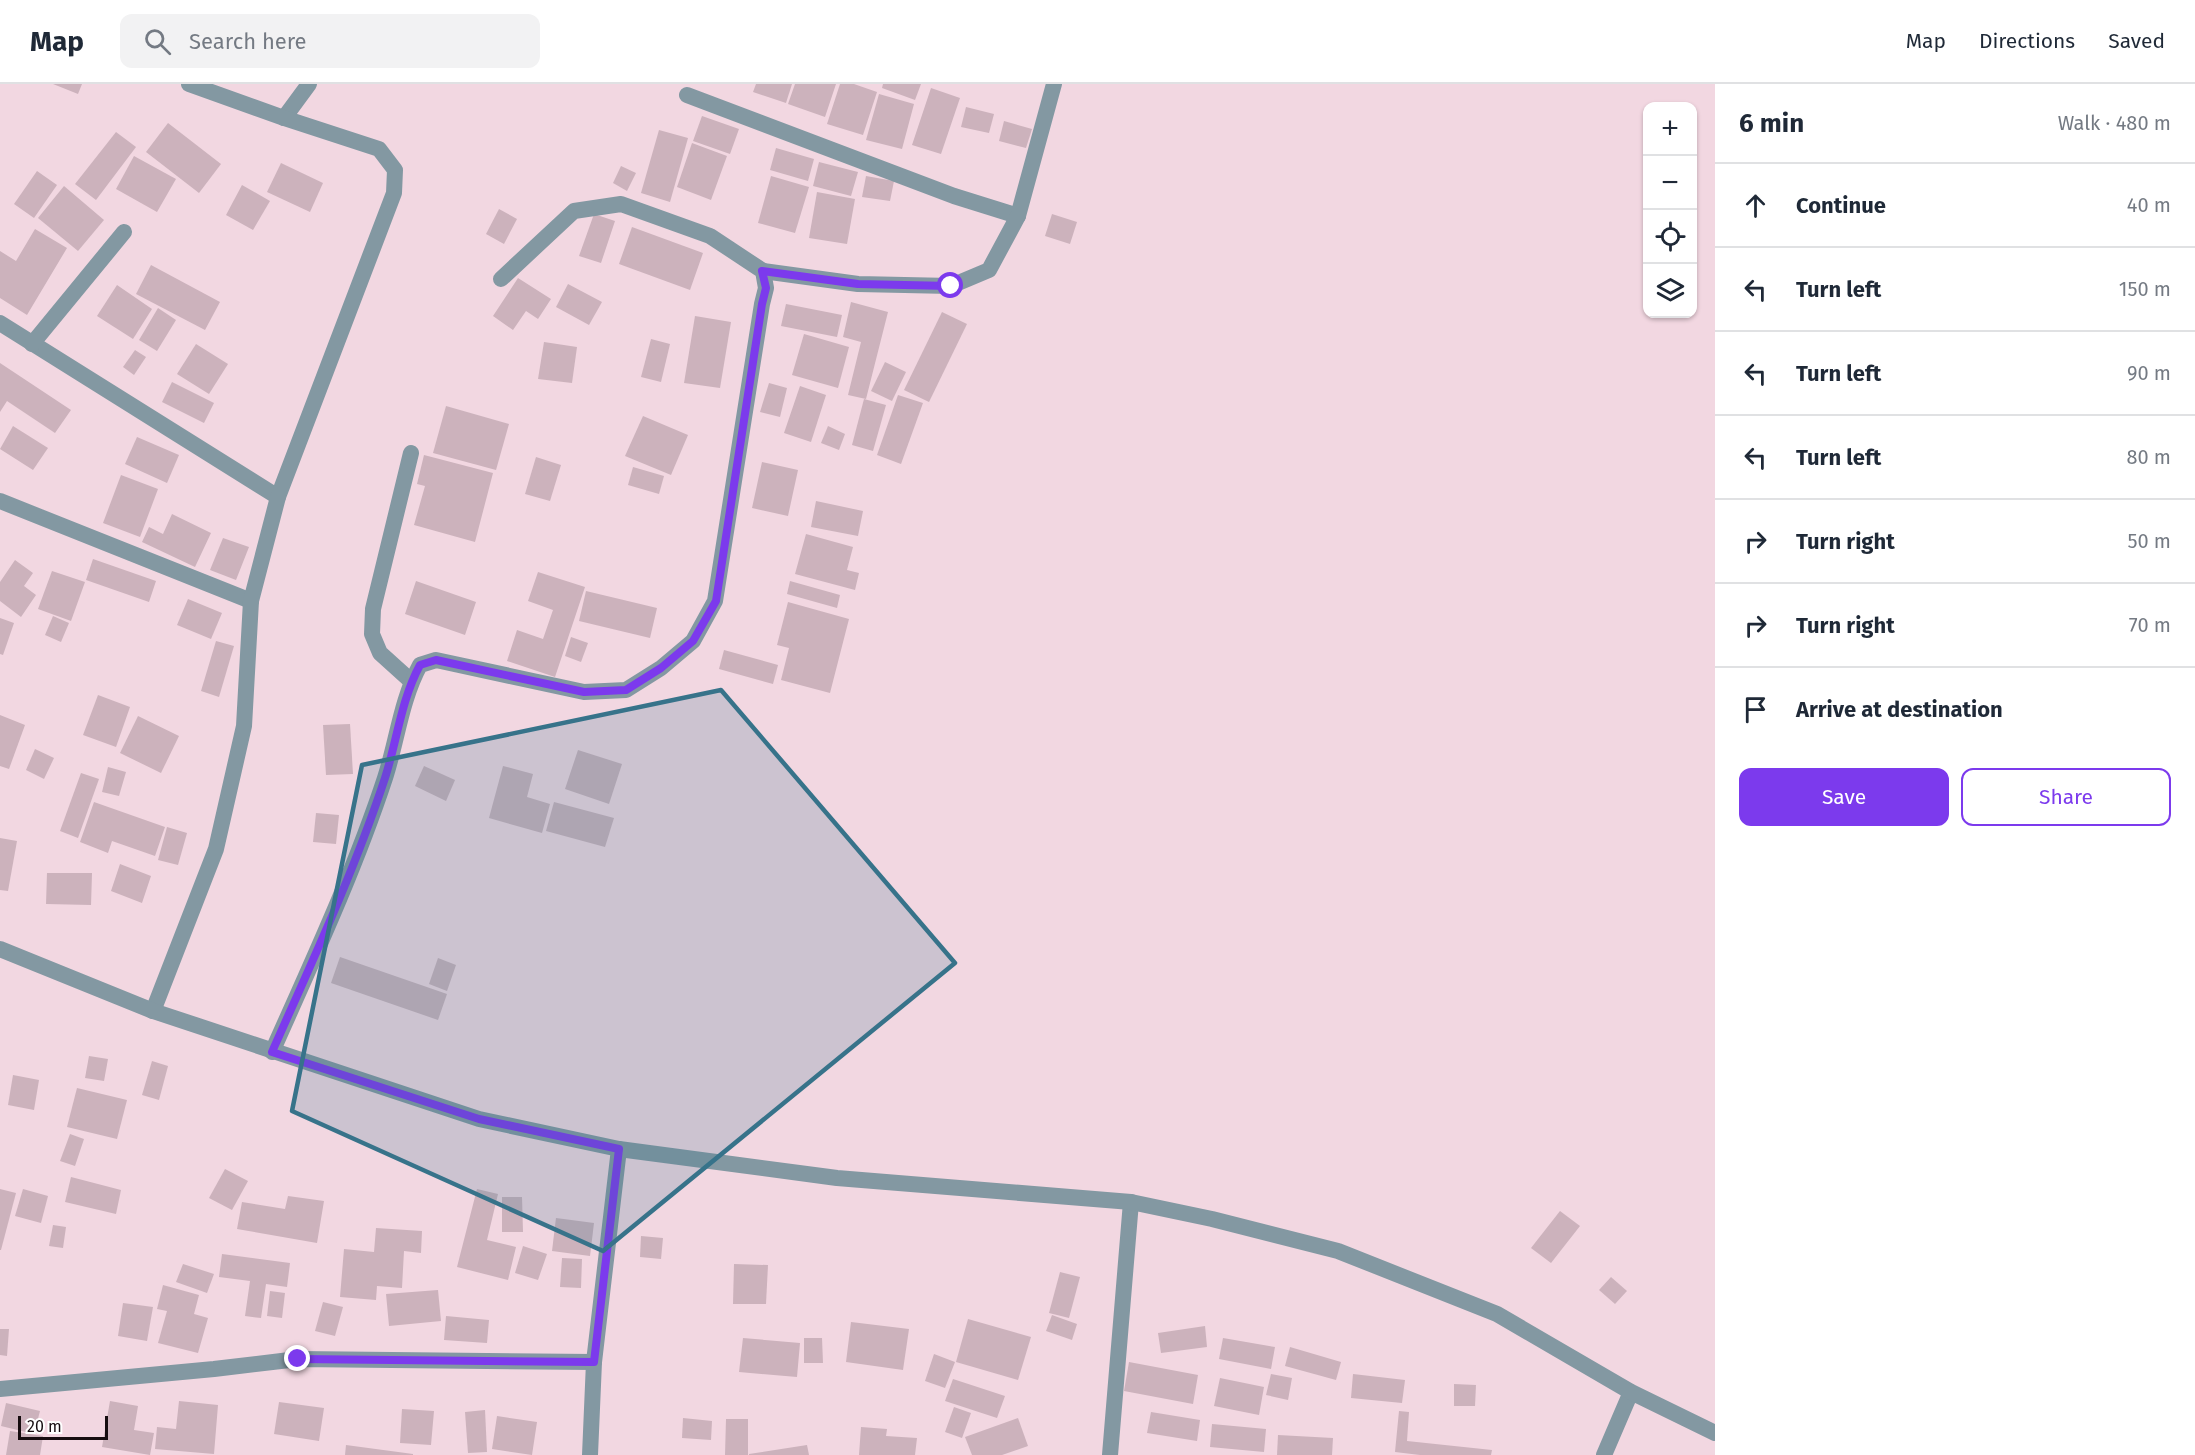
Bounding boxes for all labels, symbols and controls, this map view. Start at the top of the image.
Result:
search box [120,14,540,68]
text: Map [30,25,84,58]
icon: search [141,25,174,58]
text: Search here [189,28,307,55]
text: Map [1906,28,1946,54]
text: Directions [1979,28,2075,54]
text: Saved [2108,28,2165,54]
map controls [1643,102,1697,318]
button: + [1643,102,1697,156]
text: 6 min [1739,108,1804,139]
text: Walk · 480 m [2058,111,2171,135]
button: − [1643,156,1697,210]
icon: ahead [1739,189,1772,222]
text: Continue [1796,192,1886,219]
text: 40 m [2127,193,2171,217]
button: locate [1643,210,1697,264]
button: layers [1643,264,1697,318]
route start [937,272,963,298]
icon: left [1739,273,1772,306]
text: Turn left [1796,276,1881,303]
text: 150 m [2119,277,2171,301]
icon: left [1739,357,1772,390]
text: Turn left [1796,360,1881,387]
text: 90 m [2127,361,2171,385]
icon: left [1739,441,1772,474]
text: Turn left [1796,444,1881,471]
text: 80 m [2126,445,2171,469]
icon: right [1739,525,1772,558]
text: Turn right [1796,528,1895,555]
text: 50 m [2127,529,2171,553]
icon: right [1739,609,1772,642]
text: Turn right [1796,612,1895,639]
text: 70 m [2129,613,2171,637]
icon: arrive [1739,693,1772,726]
text: Arrive at destination [1796,696,2003,723]
button: Save [1739,768,1949,826]
button: Share [1961,768,2171,826]
route end [284,1345,310,1371]
scale bar [18,1413,108,1440]
text: 20 m [27,1417,62,1436]

